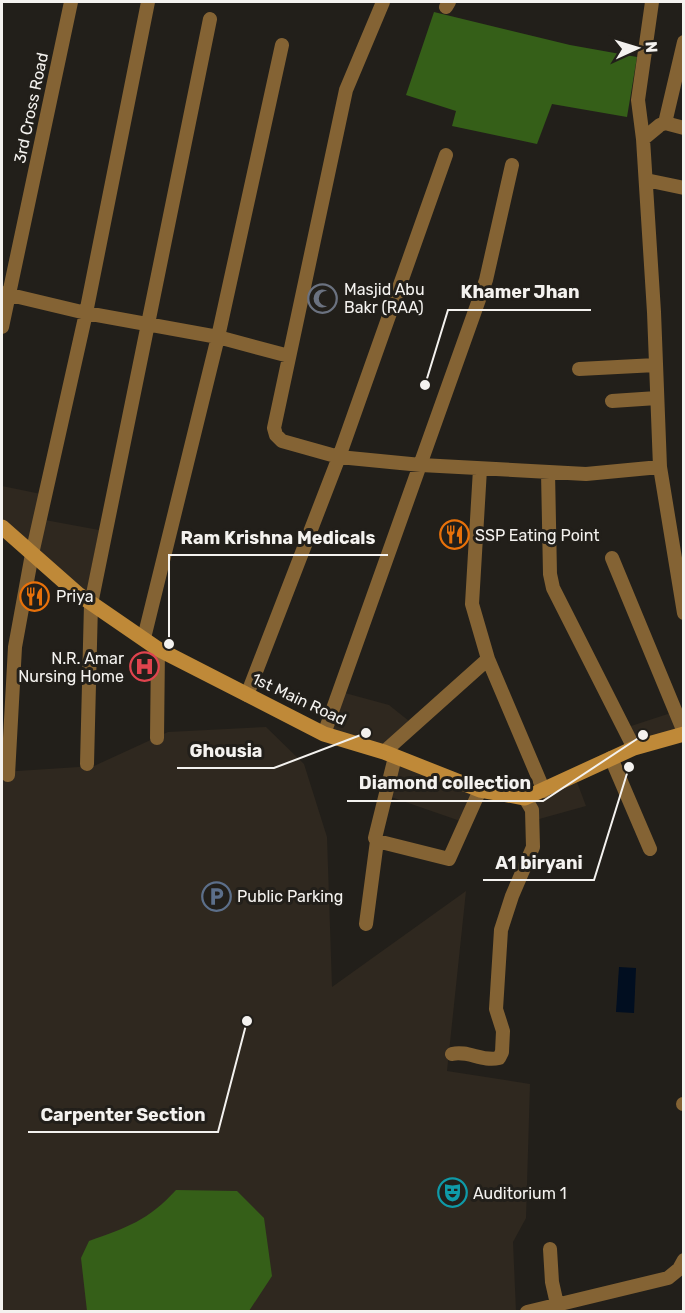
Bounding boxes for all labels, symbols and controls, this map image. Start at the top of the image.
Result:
north arrow [607,18,667,78]
text: N [642,41,661,53]
street label: 3rd Cross Road [10,51,52,165]
callout: Khamer Jhan [448,274,591,310]
place label: Masjid Abu Bakr (RAA) [344,280,425,317]
text: Khamer Jhan [460,281,580,303]
mosque icon: Masjid Abu Bakr (RAA) [307,282,339,314]
callout: Ram Krishna Medicals [169,519,388,555]
restaurant icon: SSP Eating Point [438,519,470,551]
place label: SSP Eating Point [475,526,600,545]
text: Ram Krishna Medicals [181,527,375,549]
restaurant icon: Priya [19,580,51,612]
place label: Priya [56,587,94,606]
place label: N.R. Amar Nursing Home [18,649,124,686]
hospital icon: N.R. Amar Nursing Home [129,651,161,683]
street label: 1st Main Road [249,669,349,729]
callout: Ghousia [177,732,274,768]
text: Ghousia [190,740,262,762]
callout: Diamond collection [347,765,543,801]
text: Diamond collection [359,772,531,794]
callout: A1 biryani [483,844,594,880]
text: A1 biryani [495,852,583,874]
parking icon: Public Parking [200,880,232,912]
place label: Public Parking [237,887,343,906]
callout: Carpenter Section [28,1096,218,1132]
text: Carpenter Section [40,1104,206,1126]
theatre icon: Auditorium 1 [436,1177,468,1209]
place label: Auditorium 1 [473,1184,567,1203]

